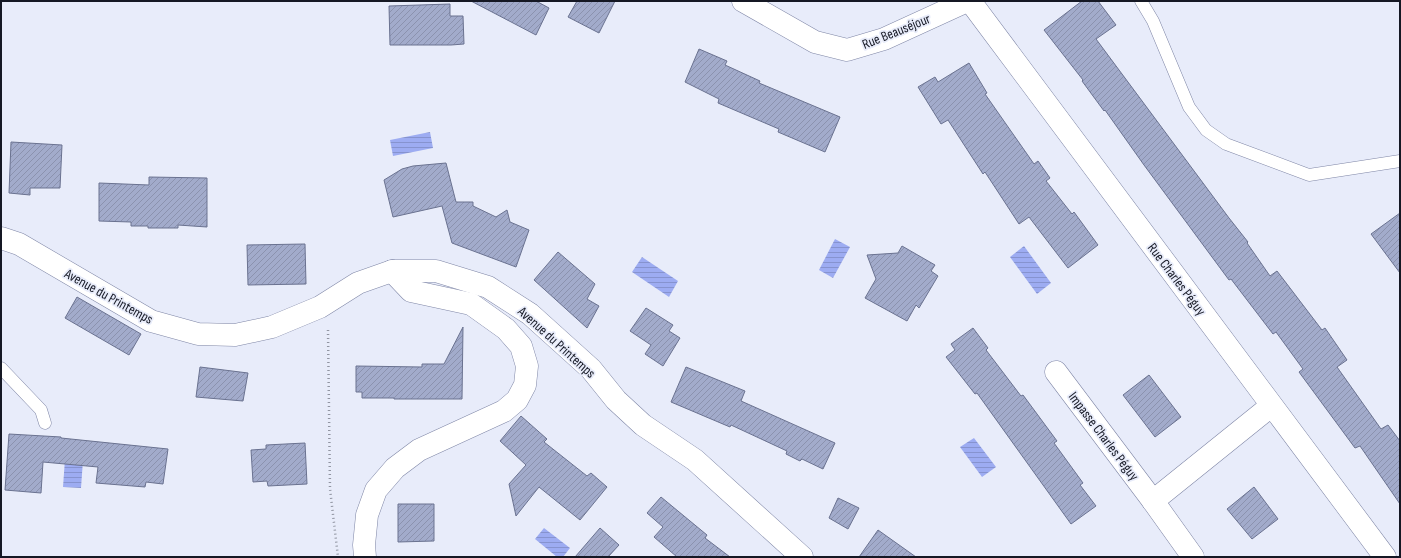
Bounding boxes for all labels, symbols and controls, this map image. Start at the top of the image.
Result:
street label: Rue Beauséjour [860,10,933,53]
street label: Rue Charles Péguy [1144,240,1210,319]
street label: Avenue du Printemps [61,265,156,328]
street label: Avenue du Printemps [514,302,599,382]
street label: Impasse Charles Péguy [1065,389,1143,485]

